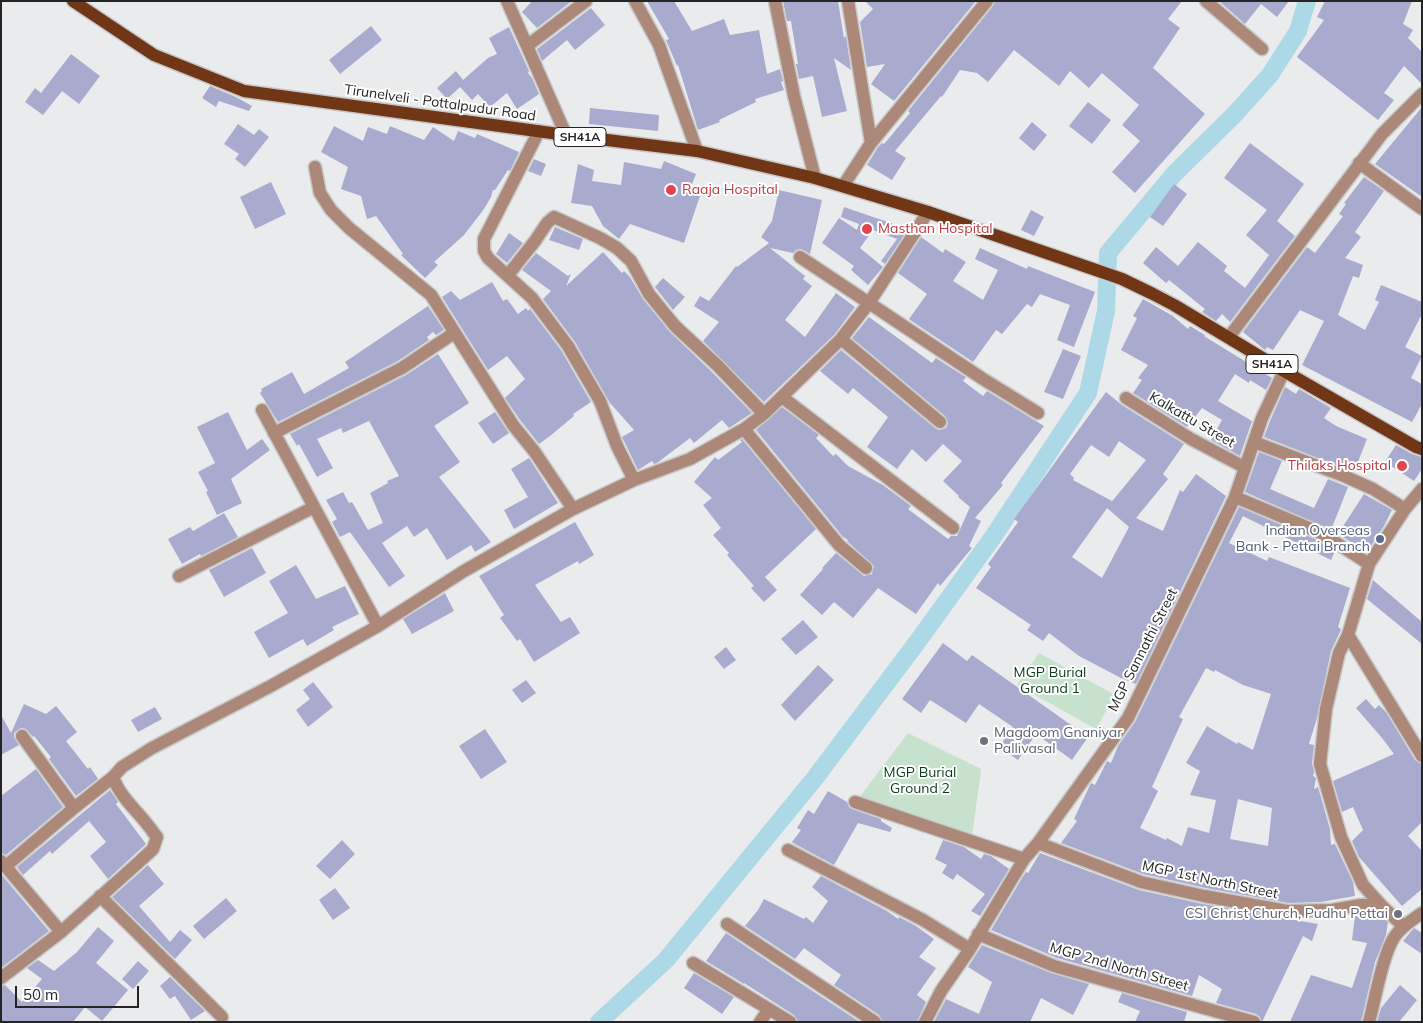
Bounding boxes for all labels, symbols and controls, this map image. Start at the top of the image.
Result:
street label: Tirunelveli - Pottalpudur Road [343,81,537,125]
road number: SH41A [554,128,606,146]
place label: Raaja Hospital [682,182,778,198]
marker: Raaja Hospital [664,183,678,197]
place label: Masthan Hospital [878,221,993,237]
marker: Masthan Hospital [860,222,874,236]
road number: SH41A [1246,354,1298,374]
street label: Kalkattu Street [1146,389,1238,451]
place label: Thilaks Hospital [1288,458,1391,474]
marker: Thilaks Hospital [1395,459,1409,473]
place label: Indian Overseas Bank - Pettai Branch [1236,523,1370,556]
marker: Indian Overseas Bank - Pettai Branch [1374,533,1386,545]
street label: MGP Sannathi Street [1105,586,1181,714]
park label: MGP Burial Ground 1 [1014,665,1086,698]
place label: Magdoom Gnaniyar Pallivasal [994,725,1122,758]
marker: Magdoom Gnaniyar Pallivasal [978,735,990,747]
park label: MGP Burial Ground 2 [884,765,956,798]
street label: MGP 1st North Street [1141,857,1279,903]
place label: CSI Christ Church, Pudhu Pettai [1185,906,1388,922]
marker: CSI Christ Church, Pudhu Pettai [1392,908,1404,920]
street label: MGP 2nd North Street [1048,939,1190,995]
scale bar [18,976,141,1008]
text: 50 m [23,985,58,1004]

